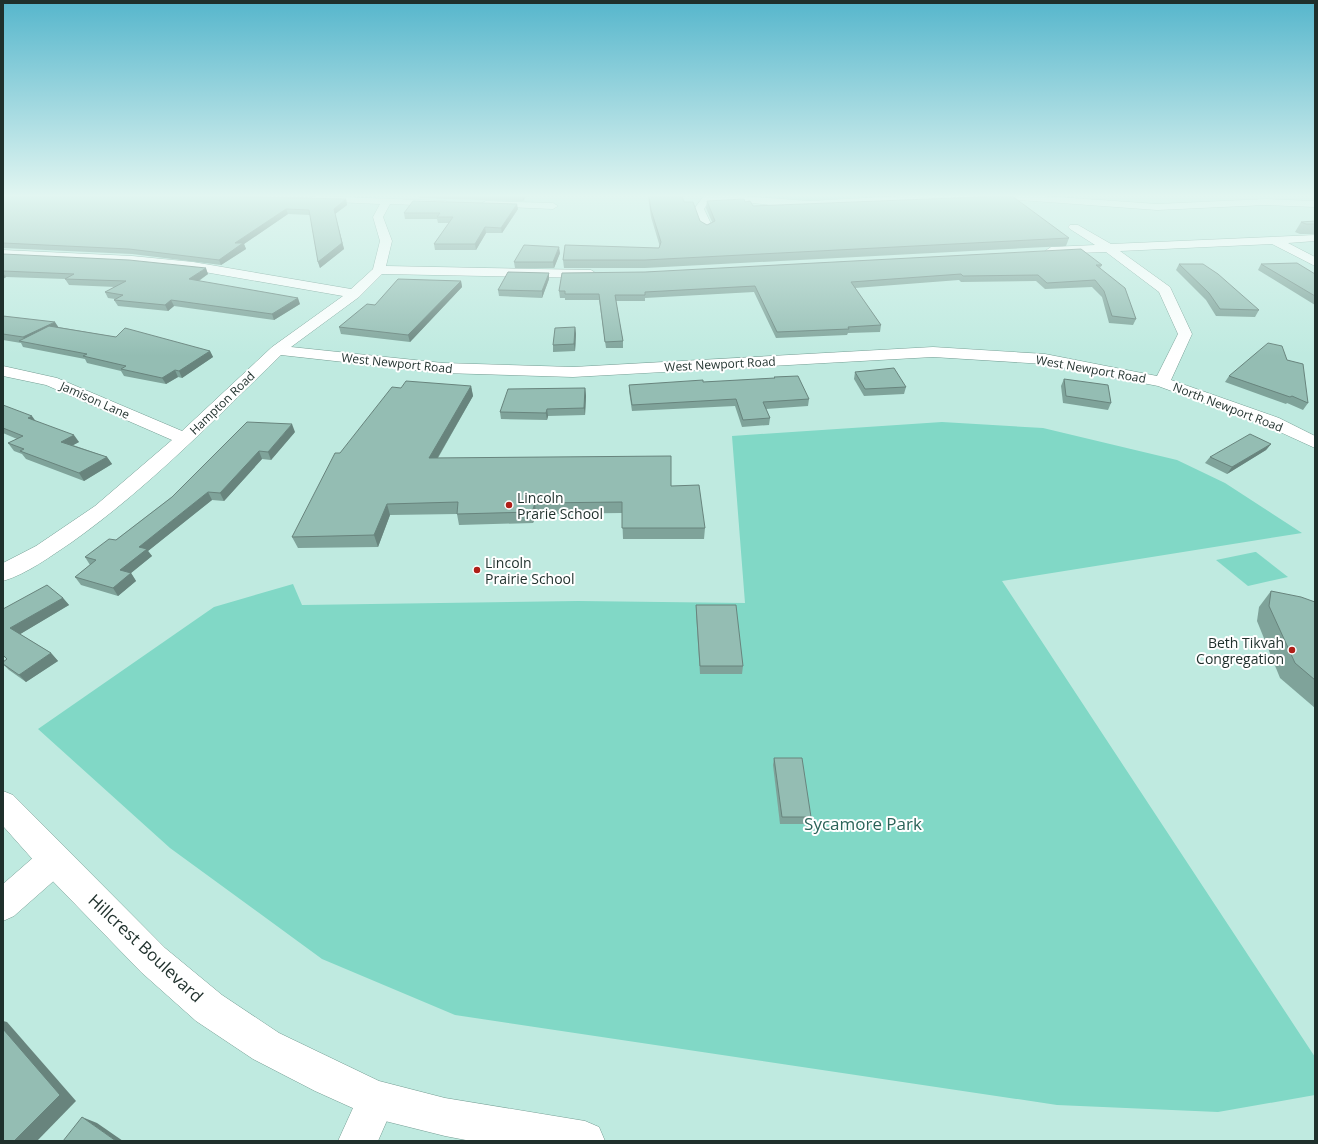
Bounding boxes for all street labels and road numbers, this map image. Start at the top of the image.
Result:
street label: West Newport Road [341,349,453,377]
street label: West Newport Road [1035,351,1147,387]
street label: West Newport Road [664,353,776,375]
street label: Hampton Road [186,368,258,438]
street label: Jamison Lane [57,377,133,423]
street label: North Newport Road [1171,378,1285,436]
street label: Hillcrest Boulevard [84,889,208,1007]

